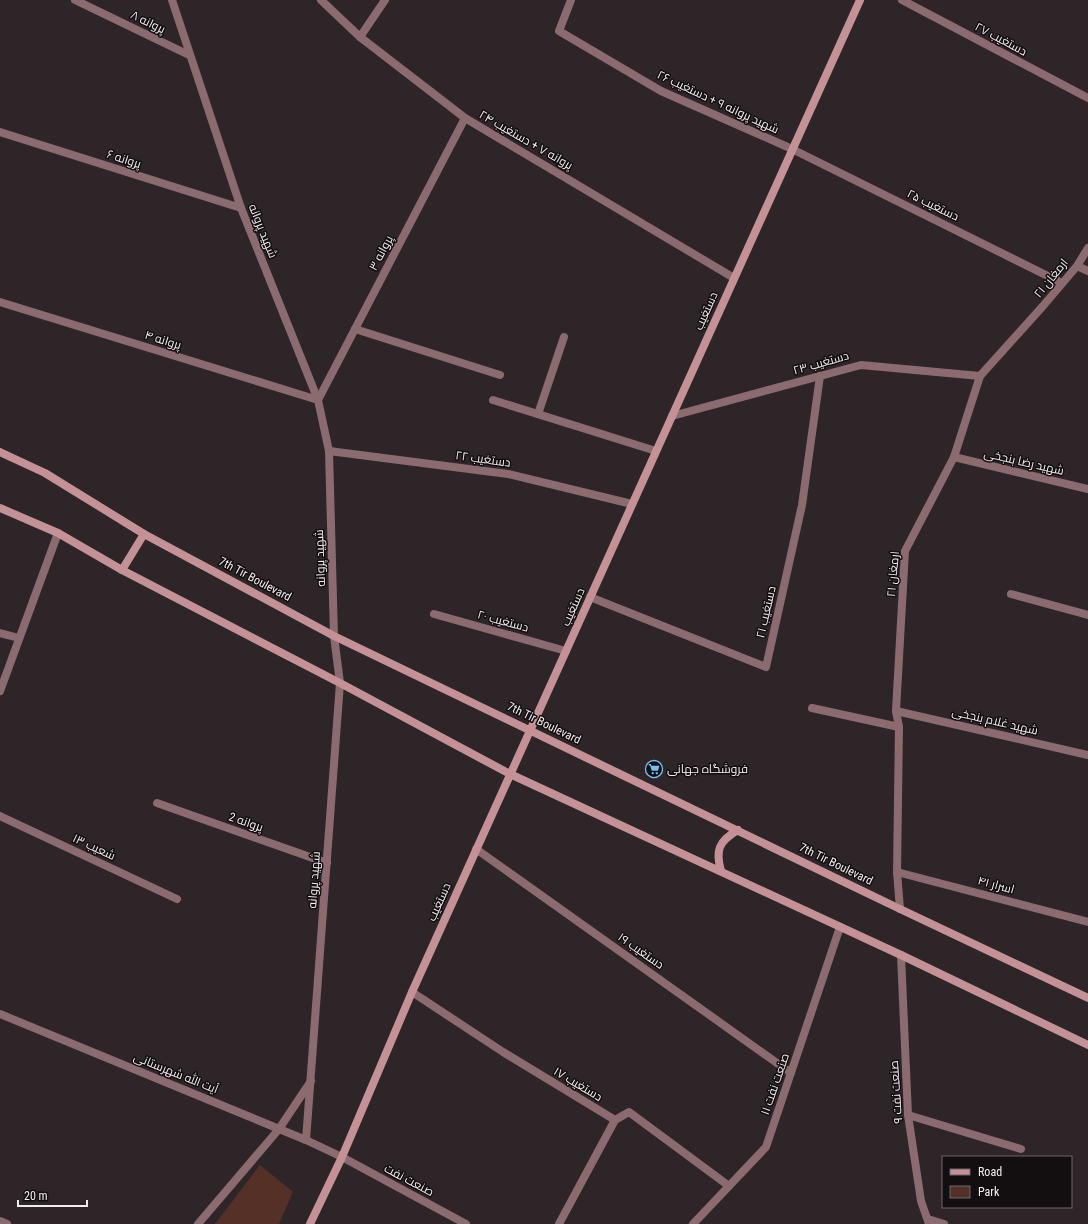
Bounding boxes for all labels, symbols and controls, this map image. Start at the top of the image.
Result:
street label: پروانه ۸ [127,8,168,39]
street label: دستغیب ۲۷ [973,19,1030,59]
street label: شهید پروانه ۹ + دستغیب ۲۶ [654,68,781,138]
street label: پروانه ۷ + دستغیب ۲۴ [476,108,576,175]
street label: پروانه ۶ [104,147,144,173]
street label: دستغیب ۲۵ [905,186,961,224]
street label: شهید پروانه [244,202,280,261]
street label: پروانه ۳ [366,232,398,274]
street label: ارمغان ۲۱ [1031,256,1071,300]
street label: دستغیب [691,290,721,332]
street label: پروانه ۴ [142,328,184,354]
street label: دستغیب ۲۳ [791,348,851,378]
street label: شهید رضا بنجخی [983,446,1065,478]
street label: دستغیب ۲۲ [454,448,512,470]
street label: شهید پروانه [312,529,330,587]
street label: ارمغان ۲۱ [884,550,902,598]
street label: 7th Tir Boulevard [216,554,294,604]
street label: دستغیب ۲۱ [753,584,779,639]
street label: دستغیب [558,586,588,628]
street label: دستغیب ۲۰ [476,607,530,635]
street label: 7th Tir Boulevard [505,699,583,747]
street label: شهید غلام بنجخی [950,704,1039,739]
supermarket icon: فروشگاه جهانی [644,759,664,779]
place label: فروشگاه جهانی [667,762,748,776]
street label: پروانه 2 [226,810,266,837]
street label: شعیب ۱۳ [70,831,118,863]
street label: 7th Tir Boulevard [797,840,875,888]
street label: شهید پروانه [305,851,325,909]
street label: اسرار ۴۱ [976,873,1016,897]
street label: دستغیب [424,881,454,923]
street label: دستغیب ۱۹ [615,930,667,972]
street label: آیت الله شهرستانی [132,1049,221,1097]
street label: صنعت نفت ۱۱ [758,1051,792,1117]
street label: صنعت نفت ۹ [887,1060,905,1124]
street label: دستغیب ۱۷ [551,1064,605,1104]
legend [942,1156,1072,1208]
street label: صنعت نفت [382,1161,436,1199]
text: Road [978,1165,1002,1179]
scale bar [18,1182,87,1208]
text: Park [978,1185,1000,1199]
text: 20 m [24,1189,48,1203]

